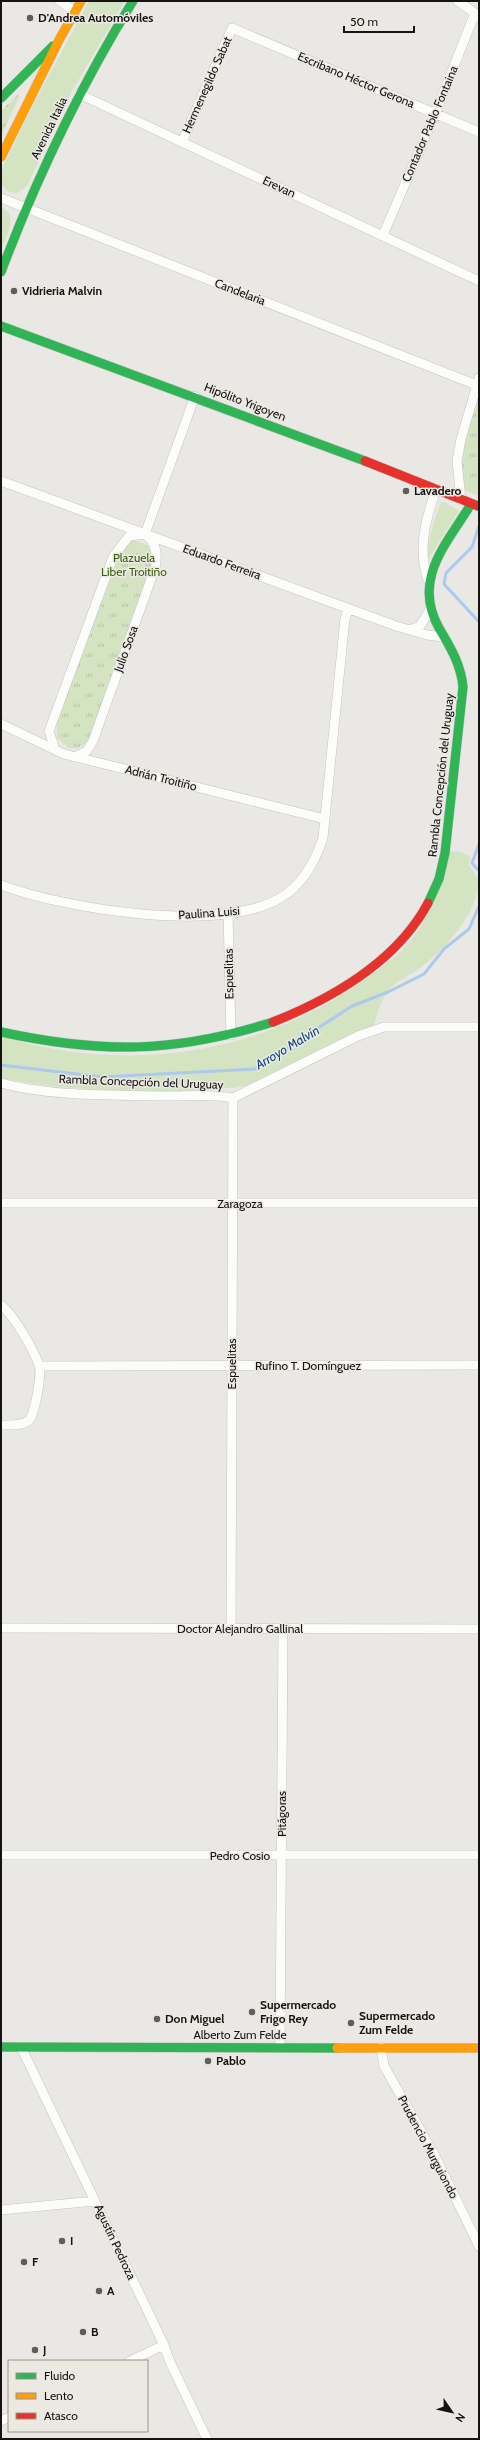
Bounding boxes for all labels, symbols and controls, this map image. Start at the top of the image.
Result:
scale bar [344,8,414,34]
place label: D'Andrea Automóviles [38,10,153,25]
marker: D'Andrea Automóviles [25,13,35,23]
text: 50 m [350,14,378,29]
street label: Hermenegildo Sabat [178,34,235,136]
street label: Escribano Héctor Gerona [295,48,417,111]
street label: Contador Pablo Fontaina [398,63,461,184]
street label: Avenida Italia [27,94,70,161]
street label: Erevan [260,172,298,201]
street label: Candelaria [213,275,268,308]
place label: Vidrieria Malvin [22,283,102,298]
marker: Vidrieria Malvin [9,286,19,296]
street label: Hipólito Yrigoyen [202,379,288,424]
place label: Lavadero [414,483,462,498]
marker: Lavadero [401,486,411,496]
street label: Eduardo Ferreira [181,540,264,583]
park label: Plazuela Liber Troitiño [101,550,167,579]
street label: Julio Sosa [110,623,141,675]
street label: Rambla Concepción del Uruguay [424,692,457,858]
street label: Adrián Troitiño [124,761,199,794]
street label: Paulina Luisi [178,903,240,922]
street label: Espuelitas [221,948,236,1000]
water label: Arroyo Malvín [251,1022,322,1073]
street label: Rambla Concepción del Uruguay [58,1071,224,1092]
street label: Zaragoza [217,1196,263,1211]
street label: Espuelitas [224,1339,239,1389]
street label: Rufino T. Domínguez [255,1358,361,1373]
street label: Doctor Alejandro Gallinal [177,1621,303,1636]
street label: Pitágoras [274,1791,289,1837]
street label: Pedro Cosio [210,1848,271,1863]
place label: Supermercado Frigo Rey [260,1997,336,2026]
marker: Supermercado Frigo Rey [247,2007,257,2017]
place label: Supermercado Zum Felde [359,2008,435,2037]
place label: Don Miguel [165,2011,224,2026]
marker: Don Miguel [152,2014,162,2024]
marker: Supermercado Zum Felde [346,2018,356,2028]
street label: Alberto Zum Felde [193,2027,287,2042]
place label: Pablo [216,2053,246,2068]
marker: Pablo [203,2056,213,2066]
street label: Prudencio Murguiondo [395,2093,462,2201]
street label: Agustín Pedroza [91,2202,140,2282]
place label: I [70,2233,73,2248]
marker: I [57,2236,67,2246]
place label: F [32,2254,39,2269]
marker: F [19,2257,29,2267]
place label: A [107,2283,115,2298]
marker: A [94,2286,104,2296]
place label: B [91,2324,99,2339]
marker: B [78,2327,88,2337]
place label: J [42,2342,46,2357]
marker: J [30,2345,40,2355]
legend [8,2360,148,2432]
text: Fluido [44,2368,76,2383]
text: Lento [44,2388,74,2403]
north arrow [432,2392,472,2432]
text: Atasco [44,2408,78,2423]
text: N [452,2410,468,2425]

